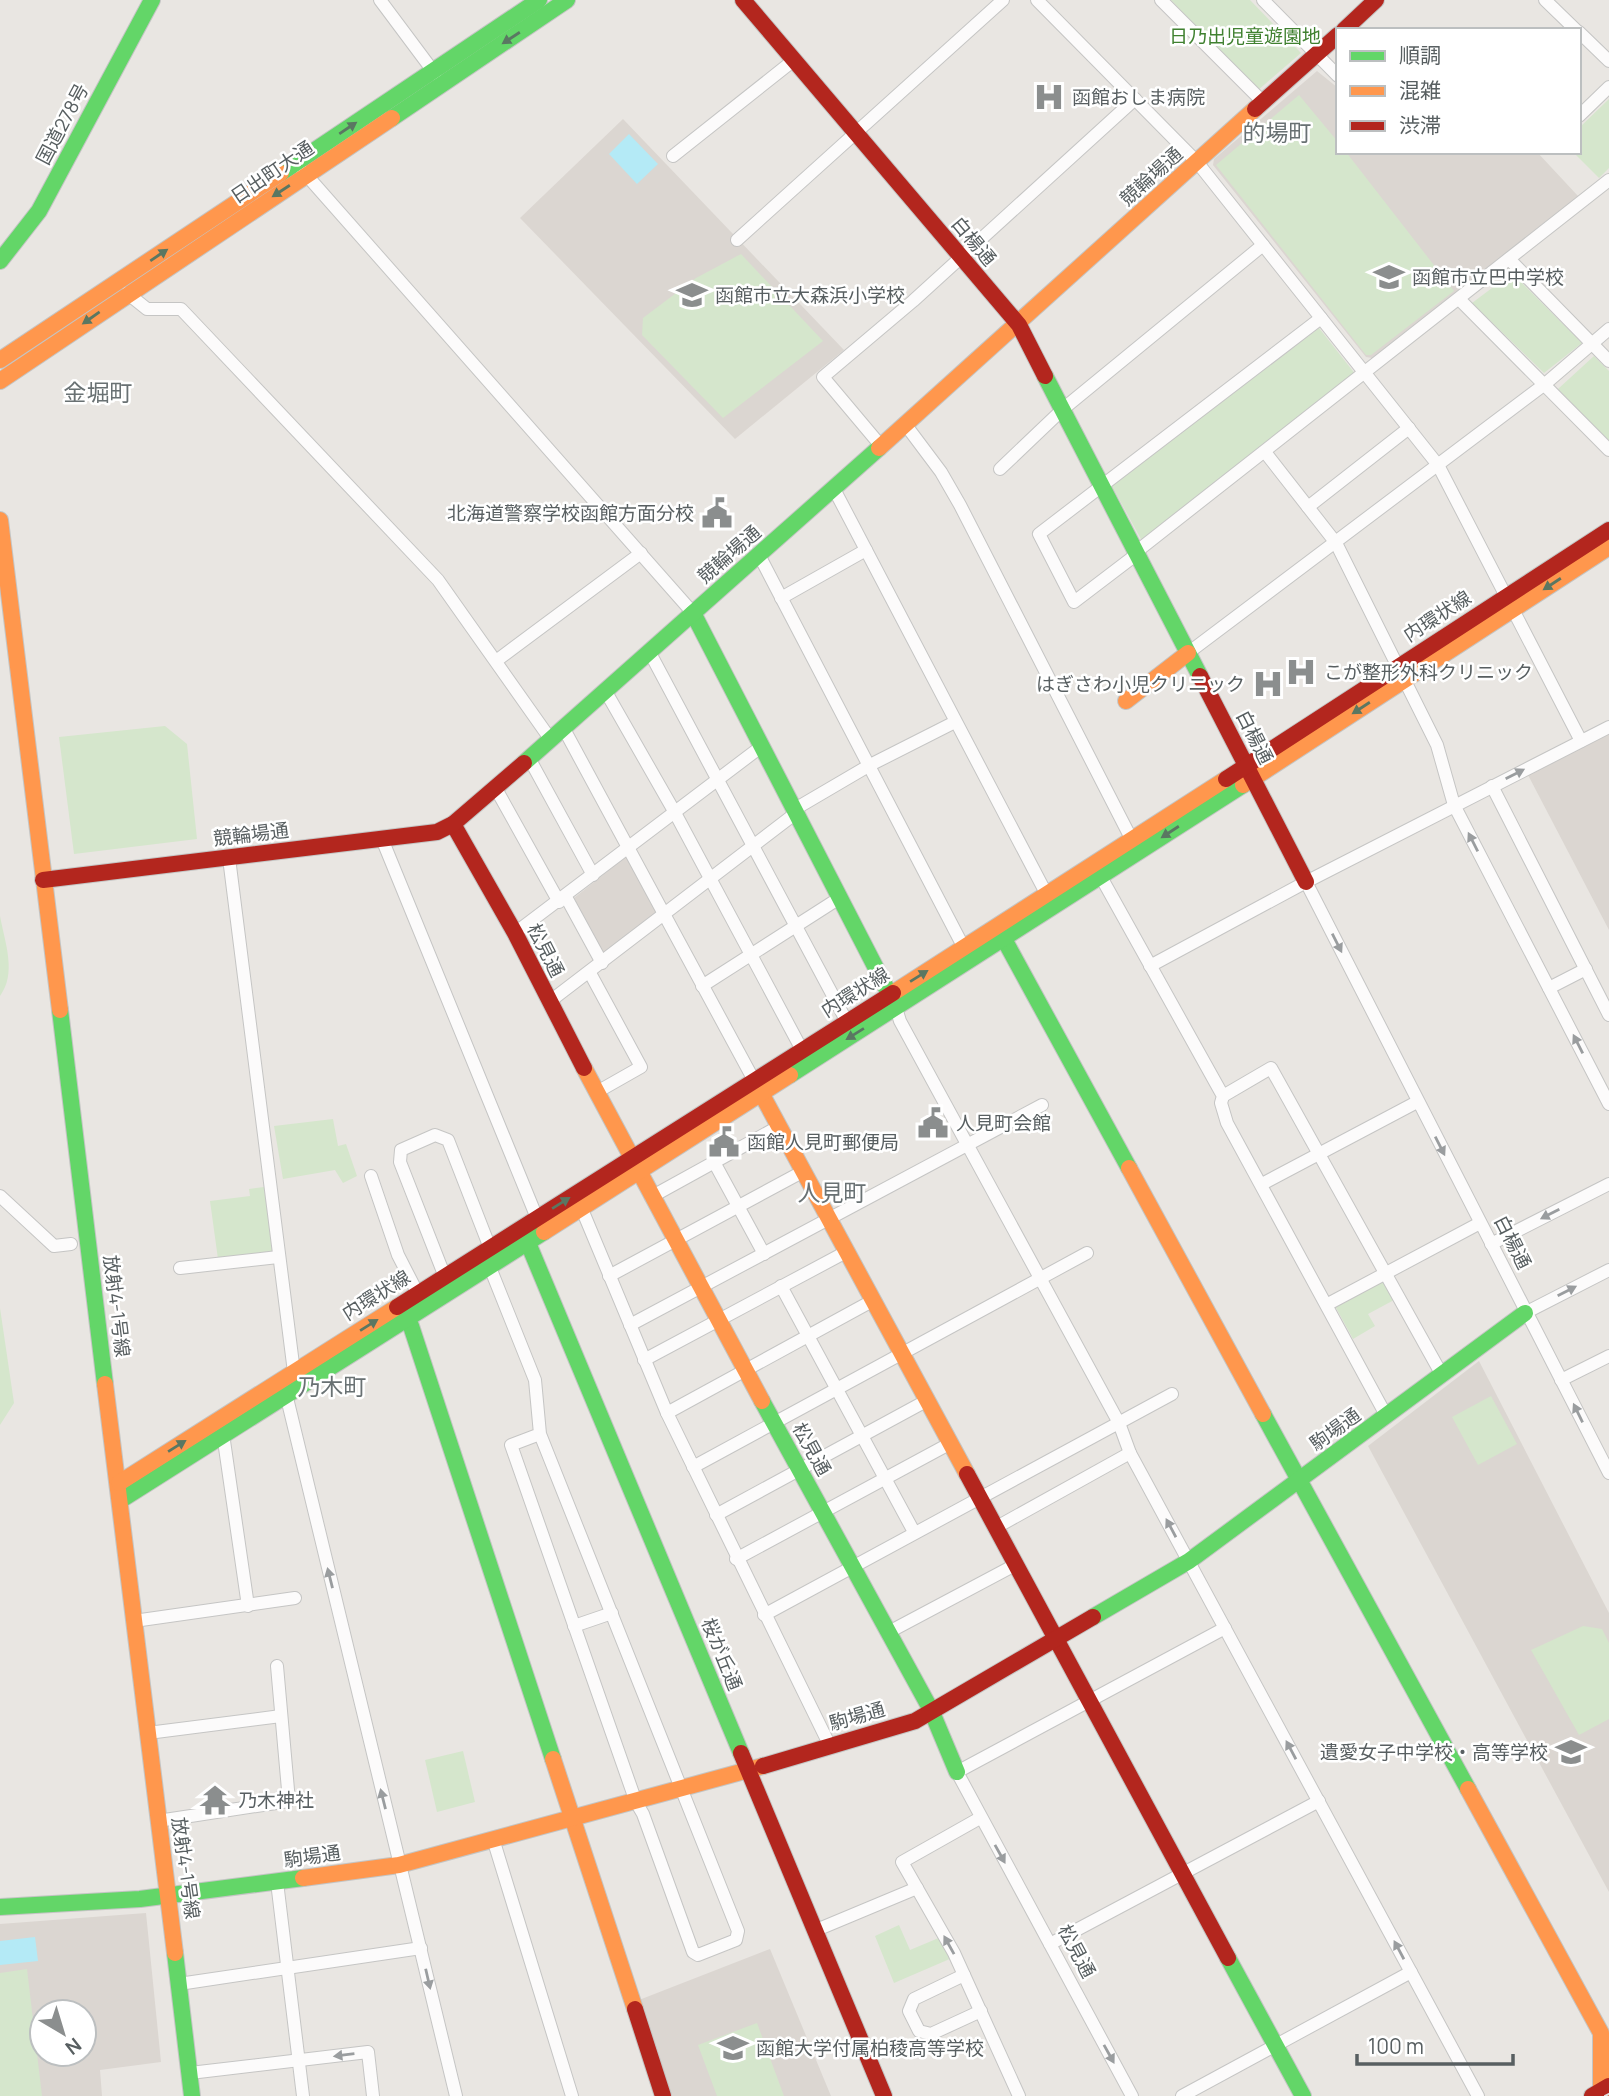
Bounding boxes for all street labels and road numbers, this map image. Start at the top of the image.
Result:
street label: 国道278号 [30,79,94,169]
street label: 日出町大通 [225,135,319,209]
street label: 競輪場通 [1114,141,1188,211]
street label: 白楊通 [946,211,1002,271]
street label: 競輪場通 [692,519,766,589]
street label: 内環状線 [1398,584,1476,648]
street label: 白楊通 [1230,706,1280,768]
street label: 競輪場通 [212,816,290,852]
street label: 松見通 [521,919,571,981]
street label: 内環状線 [816,961,894,1023]
street label: 白楊通 [1488,1211,1538,1273]
street label: 放射4-1号線 [98,1254,136,1358]
street label: 内環状線 [337,1264,415,1326]
street label: 駒場通 [1304,1402,1366,1456]
street label: 松見通 [787,1418,837,1480]
street label: 桜が丘通 [696,1614,748,1694]
street label: 駒場通 [826,1696,888,1736]
street label: 放射4-1号線 [166,1815,206,1921]
street label: 駒場通 [282,1839,342,1873]
street label: 松見通 [1052,1920,1102,1982]

